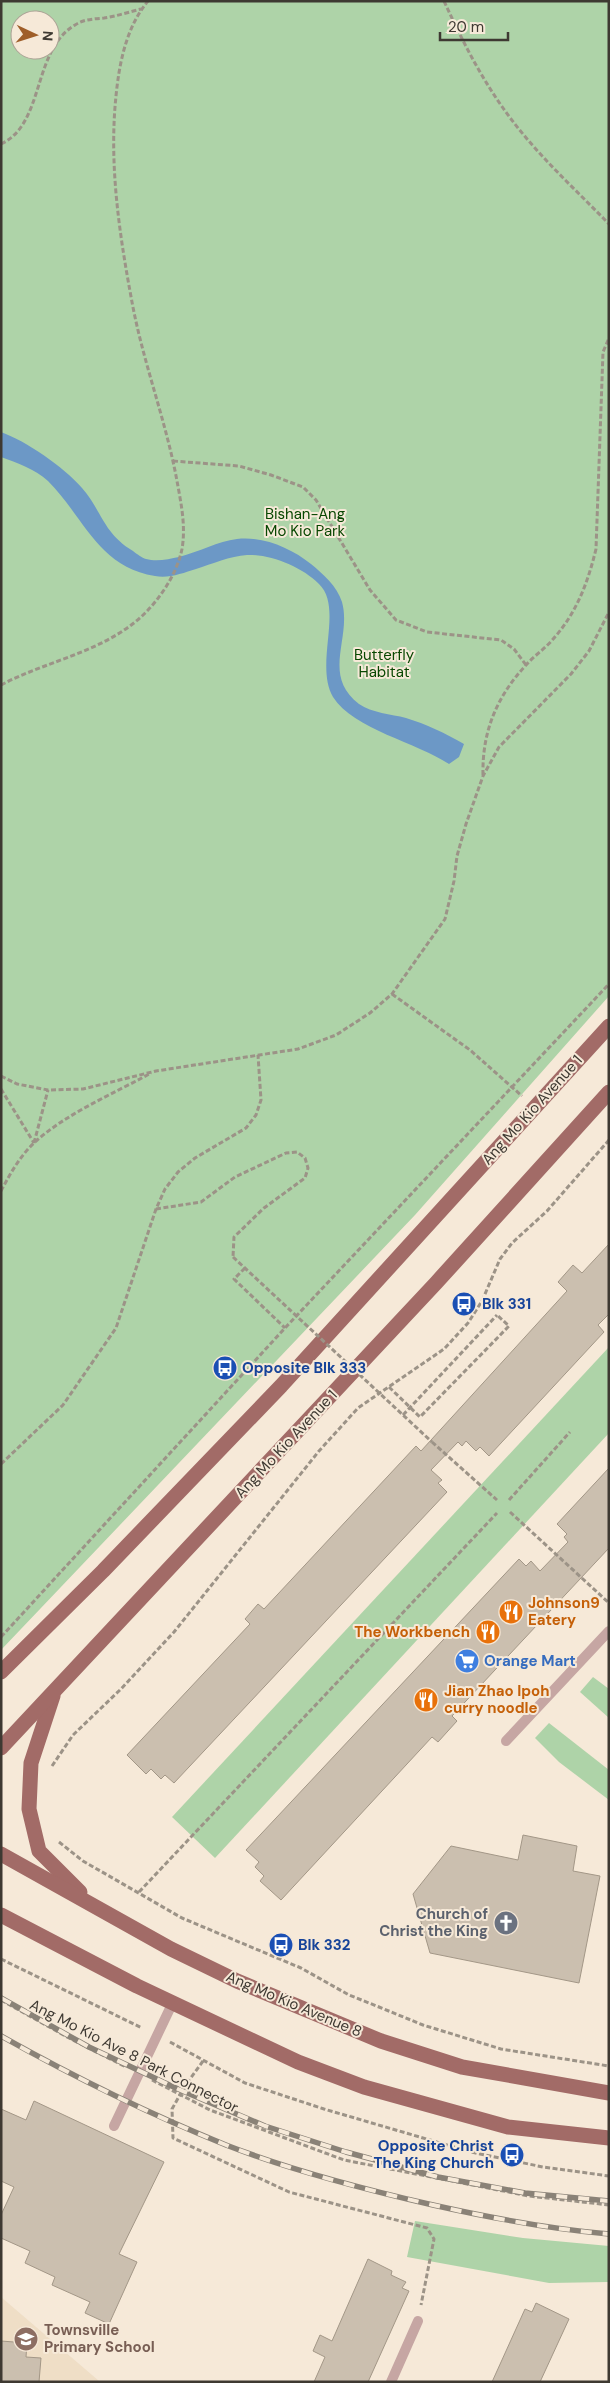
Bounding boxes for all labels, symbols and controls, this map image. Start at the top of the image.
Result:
north arrow [10,10,60,60]
scale bar [440,10,508,42]
text: 20 m [448,17,484,37]
text: N [39,30,57,42]
park label: Bishan-Ang Mo Kio Park [265,504,346,541]
park label: Butterfly Habitat [354,645,415,682]
street label: Ang Mo Kio Avenue 1 [477,1051,587,1169]
bus stop icon: Blk 331 [451,1291,477,1317]
place label: Blk 331 [482,1294,531,1314]
bus stop icon: Opposite Blk 333 [212,1355,238,1381]
place label: Opposite Blk 333 [242,1358,366,1378]
street label: Ang Mo Kio Avenue 1 [230,1385,342,1503]
place label: Johnson9 Eatery [528,1593,600,1630]
restaurant icon: Johnson9 Eatery [498,1599,524,1625]
restaurant icon: The Workbench [475,1619,501,1645]
place label: The Workbench [354,1622,470,1642]
supermarket icon: Orange Mart [454,1648,480,1674]
place label: Orange Mart [484,1651,576,1671]
place label: Jian Zhao Ipoh curry noodle [444,1681,550,1718]
restaurant icon: Jian Zhao Ipoh curry noodle [413,1687,439,1713]
place label: Church of Christ the King [379,1904,488,1941]
church icon: Church of Christ the King [493,1910,519,1936]
bus stop icon: Blk 332 [268,1932,294,1958]
place label: Blk 332 [298,1935,351,1955]
street label: Ang Mo Kio Avenue 8 [223,1966,365,2042]
street label: Ang Mo Kio Ave 8 Park Connector [26,1995,242,2118]
place label: Opposite Christ The King Church [374,2136,494,2173]
bus stop icon: Opposite Christ The King Church [499,2142,525,2168]
place label: Townsville Primary School [44,2320,155,2357]
school or university icon: Townsville Primary School [13,2326,39,2352]

